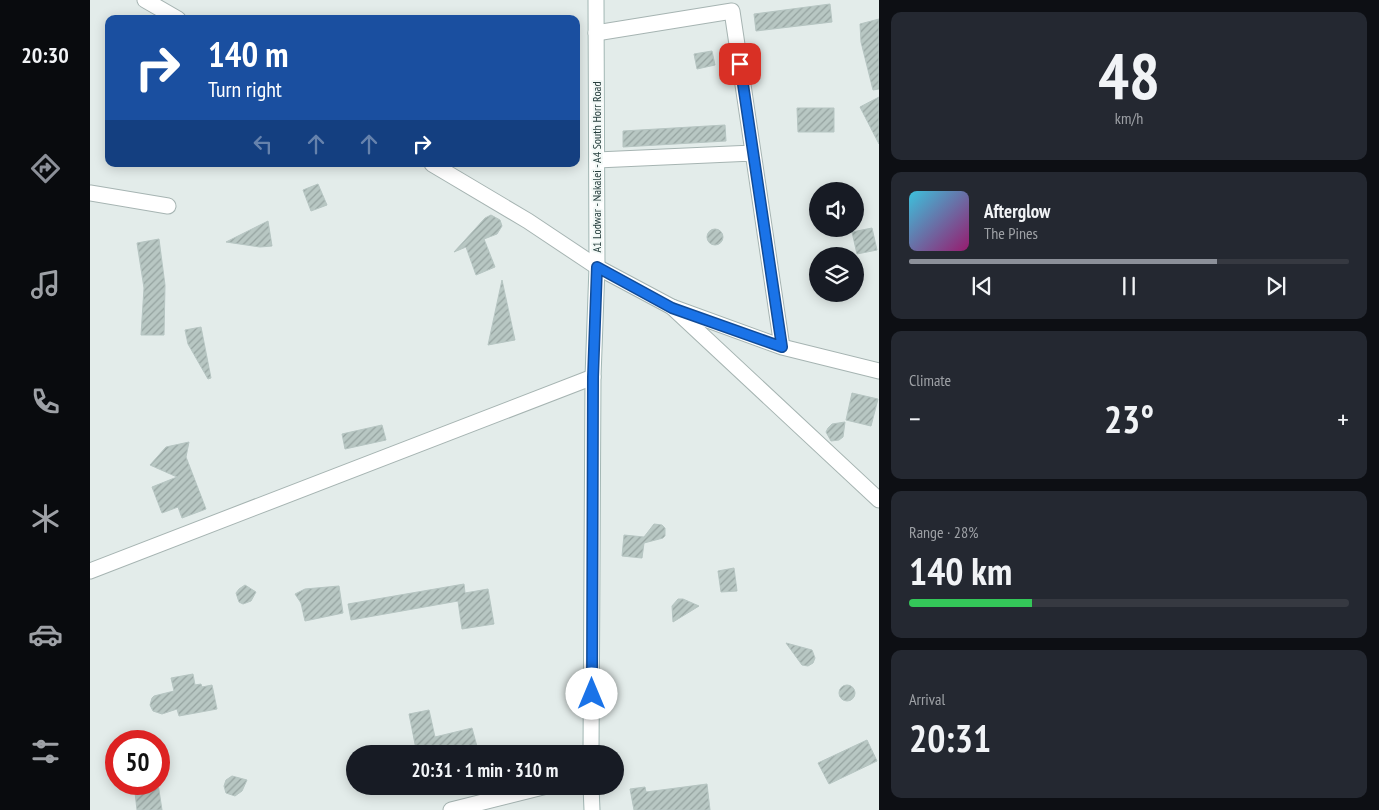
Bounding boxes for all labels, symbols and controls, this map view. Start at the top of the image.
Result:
text: 140 m [208,31,289,77]
text: 48 [1098,33,1160,117]
icon: right [125,35,190,100]
text: 20:30 [21,41,69,69]
pin [719,43,761,85]
icon: arrive [726,50,754,78]
text: Turn right [208,75,282,103]
street label: A1 Lodwar - Nakalei - A4 South Horr Road [589,81,604,253]
text: km/h [1115,108,1143,128]
icon: left [249,130,277,158]
icon: ahead [302,130,330,158]
icon: ahead [355,130,383,158]
icon: right [408,130,436,158]
icon: directions [28,151,63,186]
map controls [809,182,864,302]
button: sound [809,182,864,237]
text: Afterglow [984,199,1050,223]
text: The Pines [984,223,1038,243]
button: layers [809,247,864,302]
icon: music [28,267,63,302]
icon: previous [968,272,996,300]
icon: pause [1115,272,1143,300]
icon: next [1262,272,1290,300]
text: Climate [909,370,951,390]
icon: phone [28,384,63,419]
text: 23° [1104,394,1154,443]
text: − [909,400,921,437]
text: + [1337,400,1349,437]
icon: climate [28,501,63,536]
text: Range · 28% [909,522,978,542]
text: 140 km [909,546,1012,595]
icon: car [28,617,63,652]
position arrow [565,667,617,719]
text: Arrival [909,689,945,709]
text: 20:31 [909,713,991,762]
speed limit sign: 50 [105,730,170,795]
icon: filters [28,734,63,769]
text: 20:31 · 1 min · 310 m [412,758,558,782]

